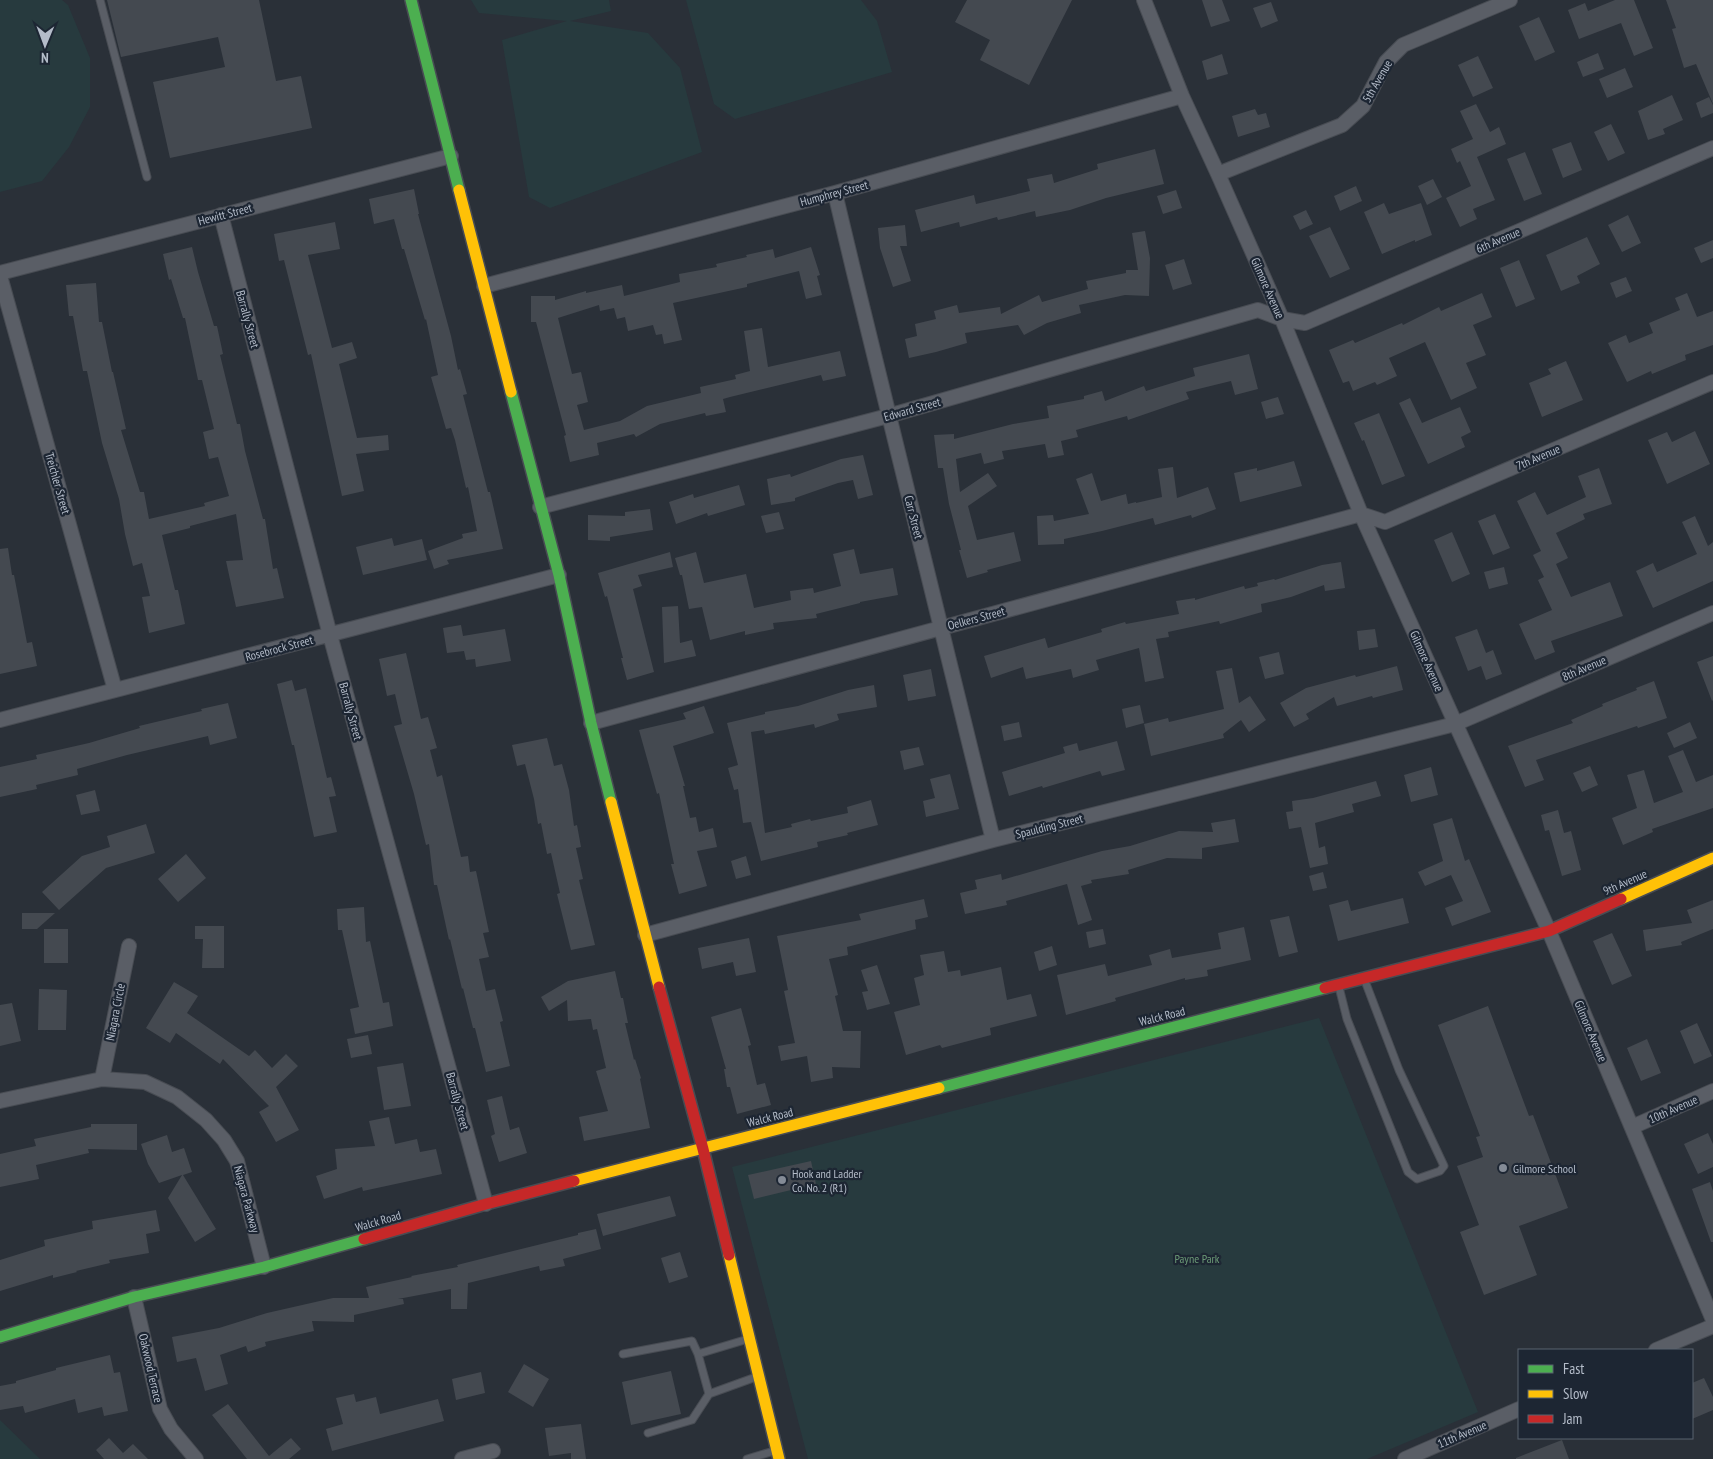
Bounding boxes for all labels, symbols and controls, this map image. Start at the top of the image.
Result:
north arrow [20,20,70,70]
text: N [41,49,49,67]
street label: 5th Avenue [1359,57,1395,105]
street label: Humphrey Street [798,177,870,209]
street label: Hewitt Street [197,199,254,228]
street label: 6th Avenue [1474,224,1522,256]
street label: Gilmore Avenue [1248,255,1288,321]
street label: Barrally Street [233,289,263,350]
street label: Edward Street [882,394,943,424]
street label: 7th Avenue [1514,441,1562,473]
street label: Treichler Street [42,451,74,516]
street label: Carr Street [901,494,927,541]
street label: Oelkers Street [946,603,1007,633]
street label: Gilmore Avenue [1407,628,1447,694]
street label: Rosebrock Street [244,632,315,664]
street label: 8th Avenue [1560,652,1608,684]
street label: Barrally Street [336,681,366,742]
street label: Spaulding Street [1014,810,1085,842]
street label: 9th Avenue [1601,866,1649,898]
street label: Niagara Circle [102,982,128,1042]
street label: Gilmore Avenue [1571,998,1611,1064]
street label: Walck Road [1137,1003,1187,1029]
street label: Barrally Street [443,1071,473,1132]
street label: 10th Avenue [1646,1092,1700,1126]
street label: Walck Road [745,1104,795,1130]
place label: Gilmore School [1513,1161,1576,1176]
marker: Gilmore School [1497,1162,1509,1174]
street label: Niagara Parkway [231,1164,263,1235]
place label: Hook and Ladder Co. No. 2 (R1) [792,1166,862,1195]
marker: Hook and Ladder Co. No. 2 (R1) [776,1174,788,1186]
street label: Walck Road [353,1207,403,1235]
park label: Payne Park [1174,1251,1220,1266]
street label: Oakwood Terrace [136,1332,166,1404]
legend [1518,1349,1693,1439]
text: Fast [1563,1359,1584,1378]
text: Slow [1563,1384,1588,1403]
text: Jam [1562,1409,1582,1428]
street label: 11th Avenue [1435,1417,1489,1451]

